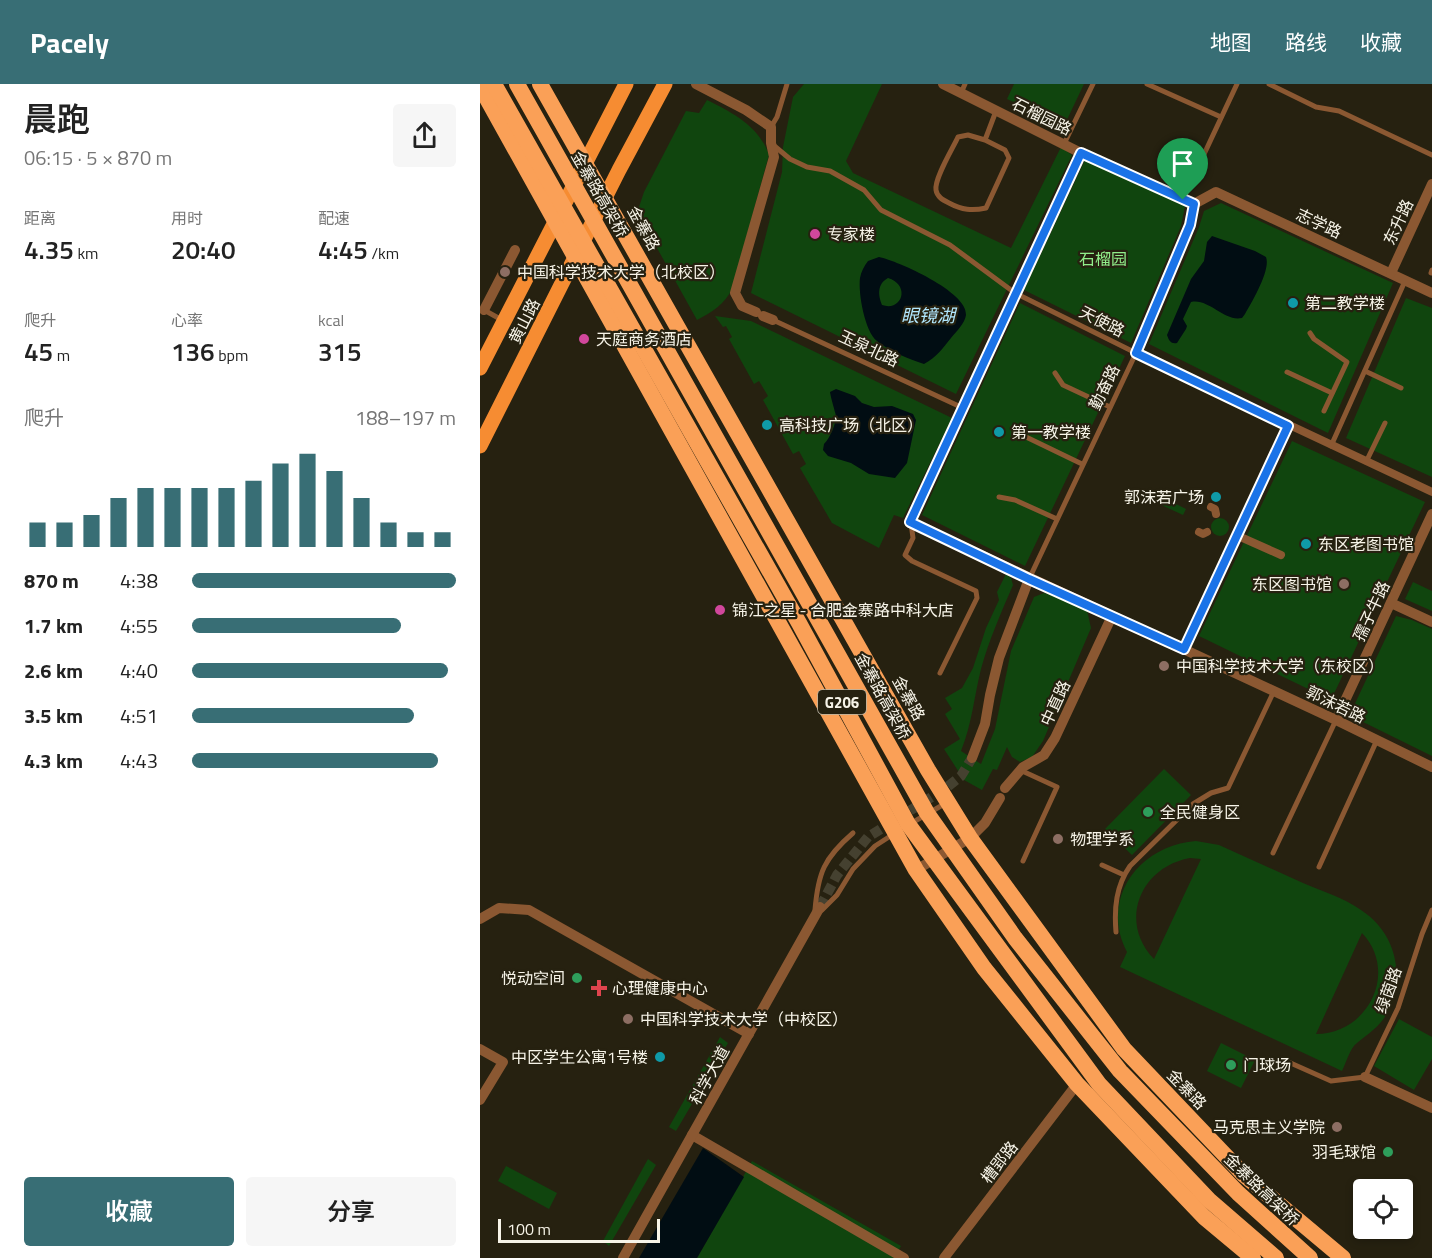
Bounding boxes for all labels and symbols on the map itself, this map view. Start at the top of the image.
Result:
street label: 石榴园路 [1008,91,1076,141]
pin [1157,138,1208,200]
street label: 金寨路高架桥 [566,146,634,242]
street label: 东升路 [1377,195,1419,249]
street label: 金寨路 [622,201,666,255]
street label: 志学路 [1292,202,1346,244]
place label: 专家楼 [827,222,875,246]
marker: 专家楼 [808,227,822,241]
park label: 石榴园 [1079,247,1127,271]
place label: 中国科学技术大学（北校区） [517,260,725,284]
marker: 中国科学技术大学（北校区） [498,265,512,279]
place label: 第二教学楼 [1305,291,1385,315]
street label: 黄山路 [502,294,546,348]
marker: 第二教学楼 [1286,296,1300,310]
street label: 天使路 [1075,299,1129,343]
water label: 眼镜湖 [901,302,958,329]
street label: 玉泉北路 [835,324,903,372]
place label: 天庭商务酒店 [596,327,692,351]
marker: 天庭商务酒店 [577,332,591,346]
street label: 勤奋路 [1083,360,1125,414]
place label: 高科技广场（北区） [779,413,923,437]
marker: 高科技广场（北区） [760,418,774,432]
place label: 第一教学楼 [1011,420,1091,444]
marker: 第一教学楼 [992,425,1006,439]
place label: 郭沫若广场 [1124,485,1204,509]
marker: 郭沫若广场 [1209,490,1223,504]
place label: 东区老图书馆 [1318,532,1414,556]
marker: 东区老图书馆 [1299,537,1313,551]
place label: 东区图书馆 [1252,572,1332,596]
marker: 东区图书馆 [1337,577,1351,591]
street label: 孺子牛路 [1347,577,1395,645]
place label: 锦江之星 - 合肥金寨路中科大店 [732,598,954,622]
marker: 锦江之星 - 合肥金寨路中科大店 [713,603,727,617]
street label: 金寨路高架桥 [851,649,915,743]
place label: 中国科学技术大学（东校区） [1176,654,1384,678]
marker: 中国科学技术大学（东校区） [1157,659,1171,673]
street label: 金寨路 [889,672,929,724]
street label: 中直路 [1034,676,1076,730]
street label: 郭沫若路 [1302,679,1370,729]
road number: G206 [818,690,866,714]
place label: 全民健身区 [1160,800,1240,824]
marker: 全民健身区 [1141,805,1155,819]
place label: 物理学系 [1070,827,1134,851]
marker: 物理学系 [1051,832,1065,846]
street label: 绿茵路 [1369,963,1407,1017]
place label: 悦动空间 [501,966,565,990]
marker: 悦动空间 [570,971,584,985]
place label: 心理健康中心 [612,976,708,1000]
marker: 心理健康中心 [590,979,608,997]
place label: 中国科学技术大学（中校区） [640,1007,848,1031]
marker: 中国科学技术大学（中校区） [621,1012,635,1026]
street label: 科学大道 [683,1041,735,1109]
place label: 中区学生公寓1号楼 [511,1045,648,1069]
marker: 中区学生公寓1号楼 [653,1050,667,1064]
place label: 门球场 [1243,1053,1291,1077]
marker: 门球场 [1224,1058,1238,1072]
street label: 金寨路 [1162,1063,1212,1115]
place label: 马克思主义学院 [1213,1115,1325,1139]
marker: 马克思主义学院 [1330,1120,1344,1134]
street label: 槽郢路 [975,1136,1023,1188]
place label: 羽毛球馆 [1312,1140,1376,1164]
marker: 羽毛球馆 [1381,1145,1395,1159]
street label: 金寨路高架桥 [1219,1147,1305,1231]
scale bar [498,1216,660,1244]

